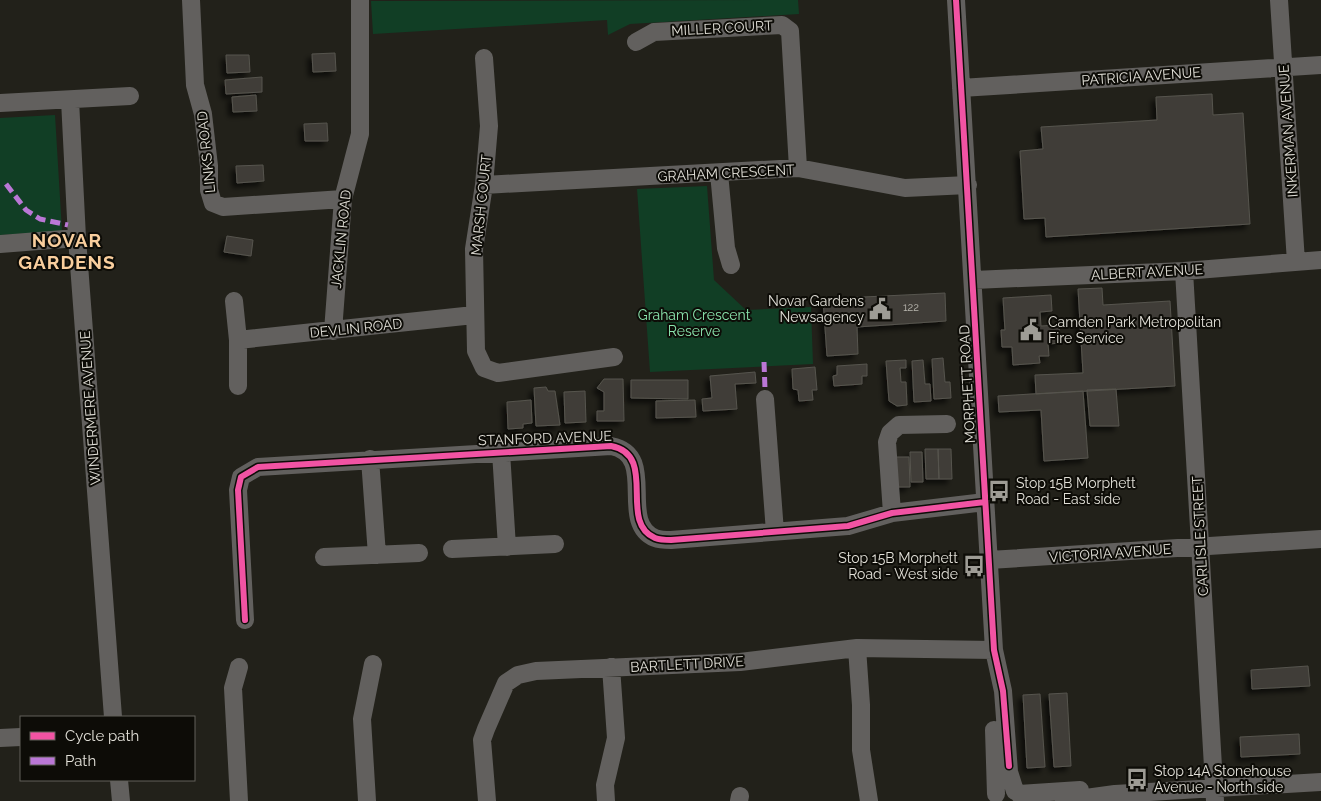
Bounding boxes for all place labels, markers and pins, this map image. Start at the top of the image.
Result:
place label: Novar Gardens Newsagency [768,293,864,325]
public building icon: Novar Gardens Newsagency [867,296,893,322]
place label: Camden Park Metropolitan Fire Service [1048,314,1221,346]
public building icon: Camden Park Metropolitan Fire Service [1018,317,1044,343]
place label: Stop 15B Morphett Road - East side [1016,475,1136,507]
bus stop icon: Stop 15B Morphett Road - East side [986,478,1012,504]
place label: Stop 15B Morphett Road - West side [838,550,958,582]
bus stop icon: Stop 15B Morphett Road - West side [961,553,987,579]
place label: Stop 14A Stonehouse Avenue - North side [1154,763,1291,795]
bus stop icon: Stop 14A Stonehouse Avenue - North side [1124,766,1150,792]

